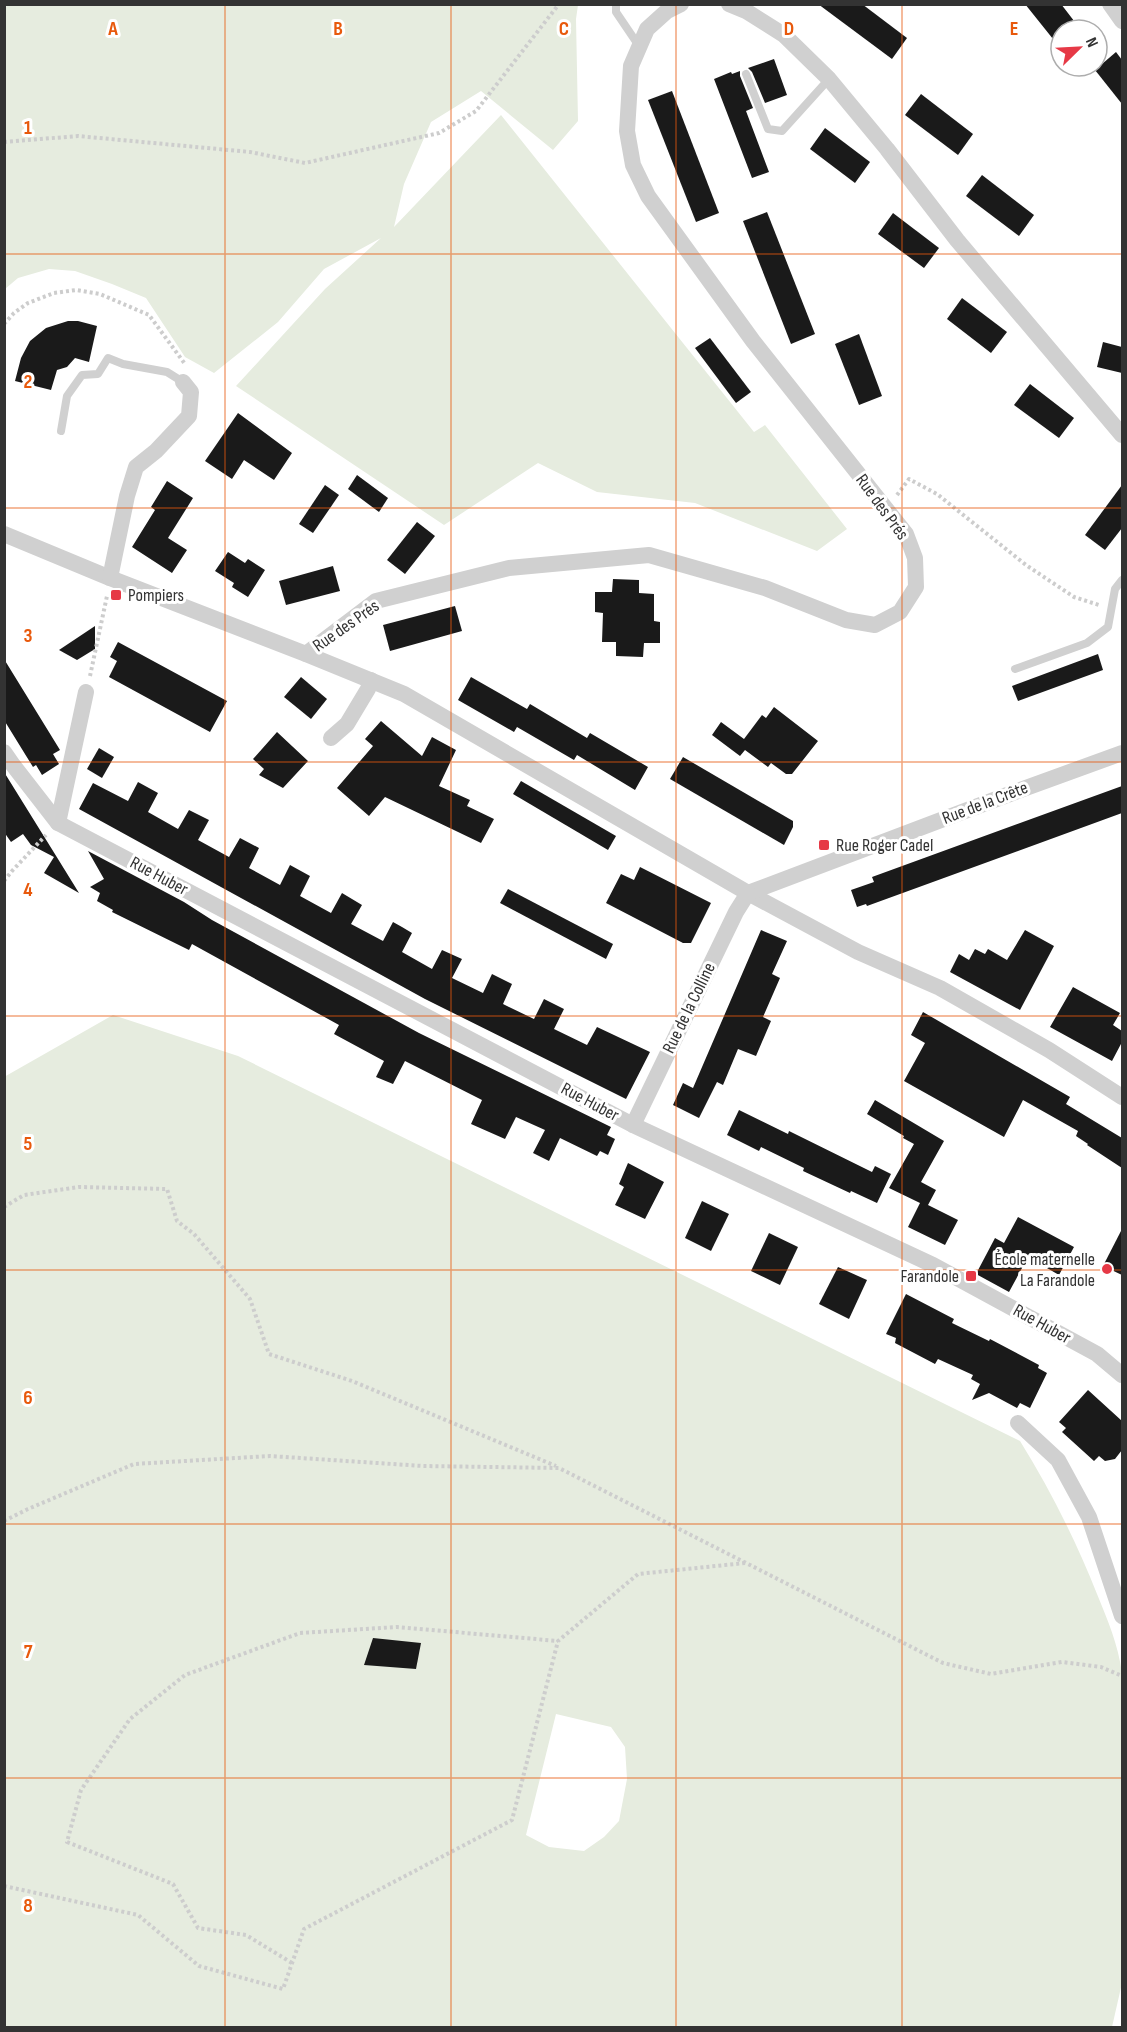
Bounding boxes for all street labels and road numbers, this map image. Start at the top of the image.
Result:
street label: Rue des Prés [851,470,913,544]
street label: Rue des Prés [309,596,383,656]
street label: Rue de la Crête [939,777,1031,829]
street label: Rue Huber [126,852,192,900]
street label: Rue de la Colline [658,959,720,1057]
street label: Rue Huber [557,1078,623,1126]
street label: Rue Huber [1010,1300,1074,1348]

